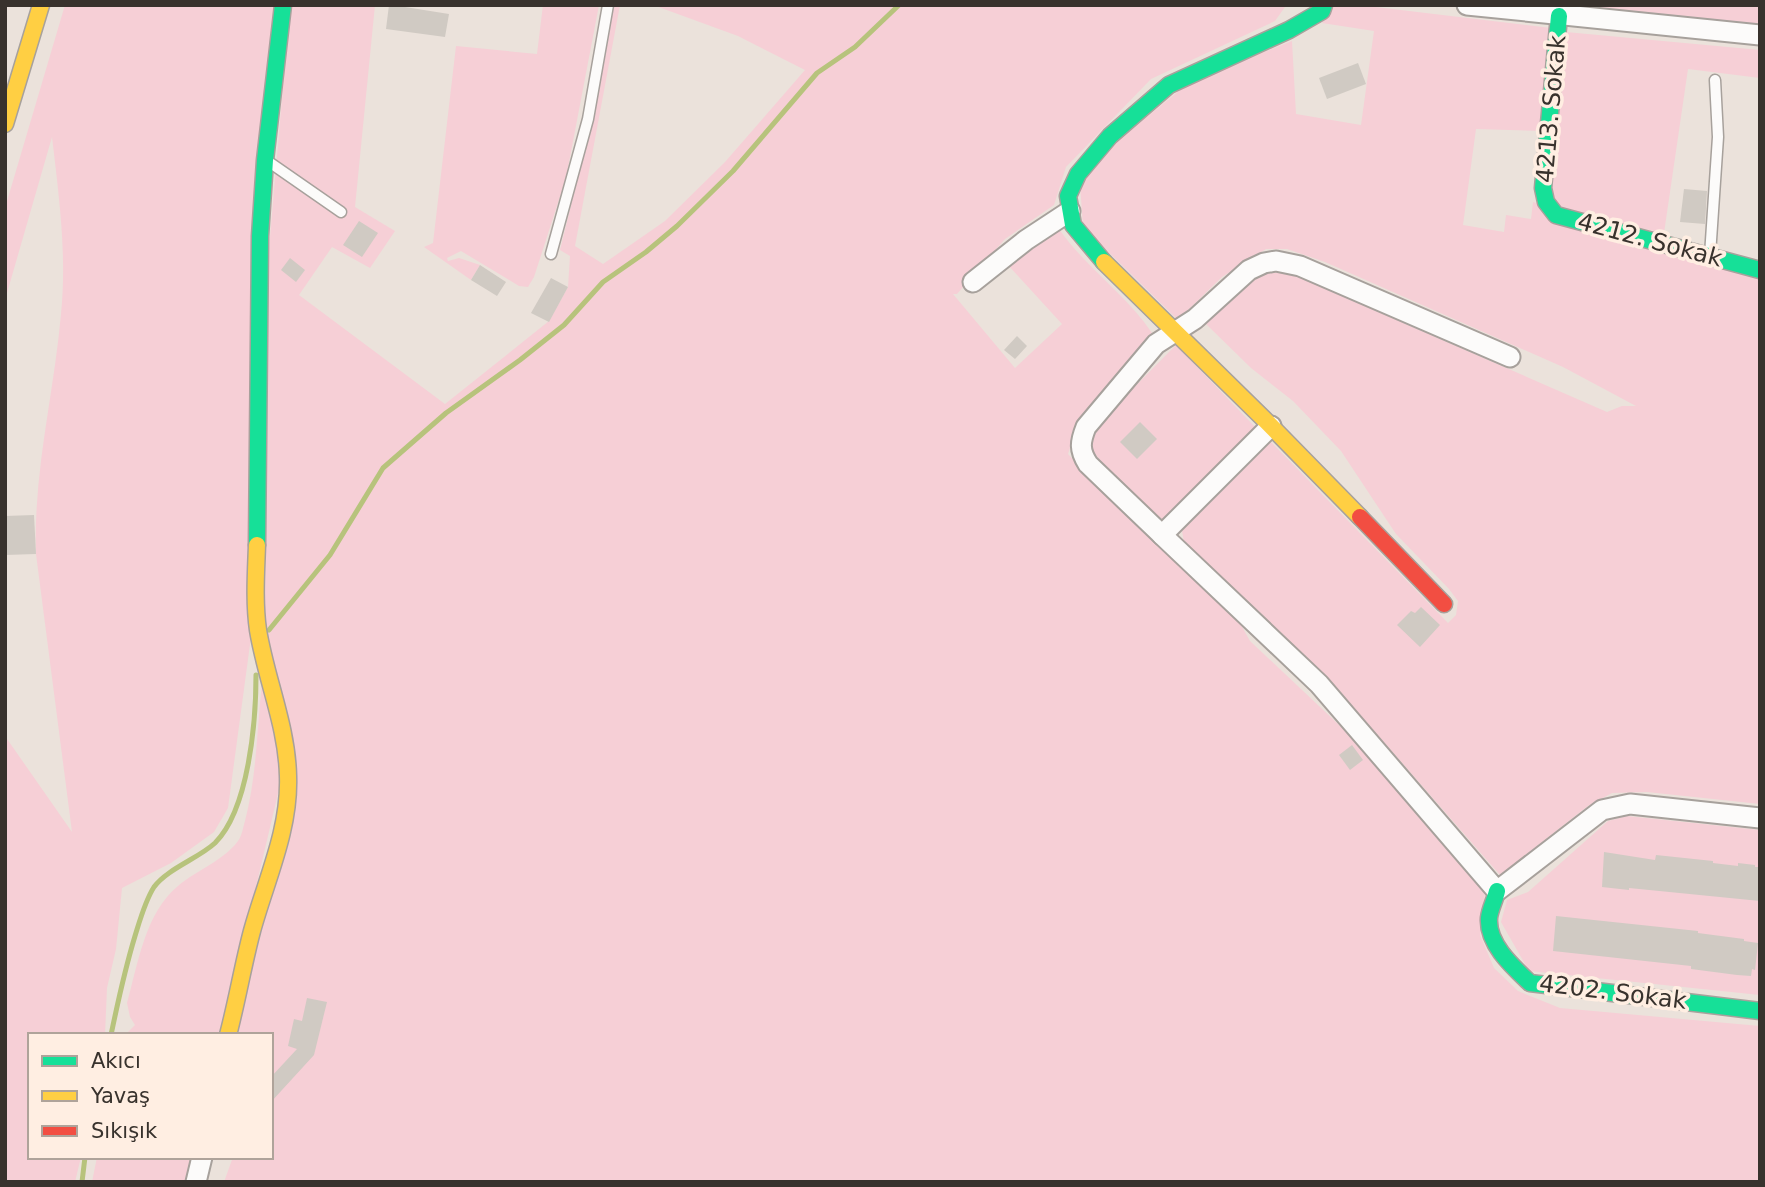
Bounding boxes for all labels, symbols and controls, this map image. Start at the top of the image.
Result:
street label: 4213. Sokak [1531,34,1571,184]
street label: 4212. Sokak [1575,207,1725,273]
street label: 4202. Sokak [1538,969,1688,1015]
legend [28,1033,273,1159]
text: Akıcı [91,1049,141,1073]
text: Yavaş [90,1084,150,1108]
text: Sıkışık [91,1119,158,1143]

